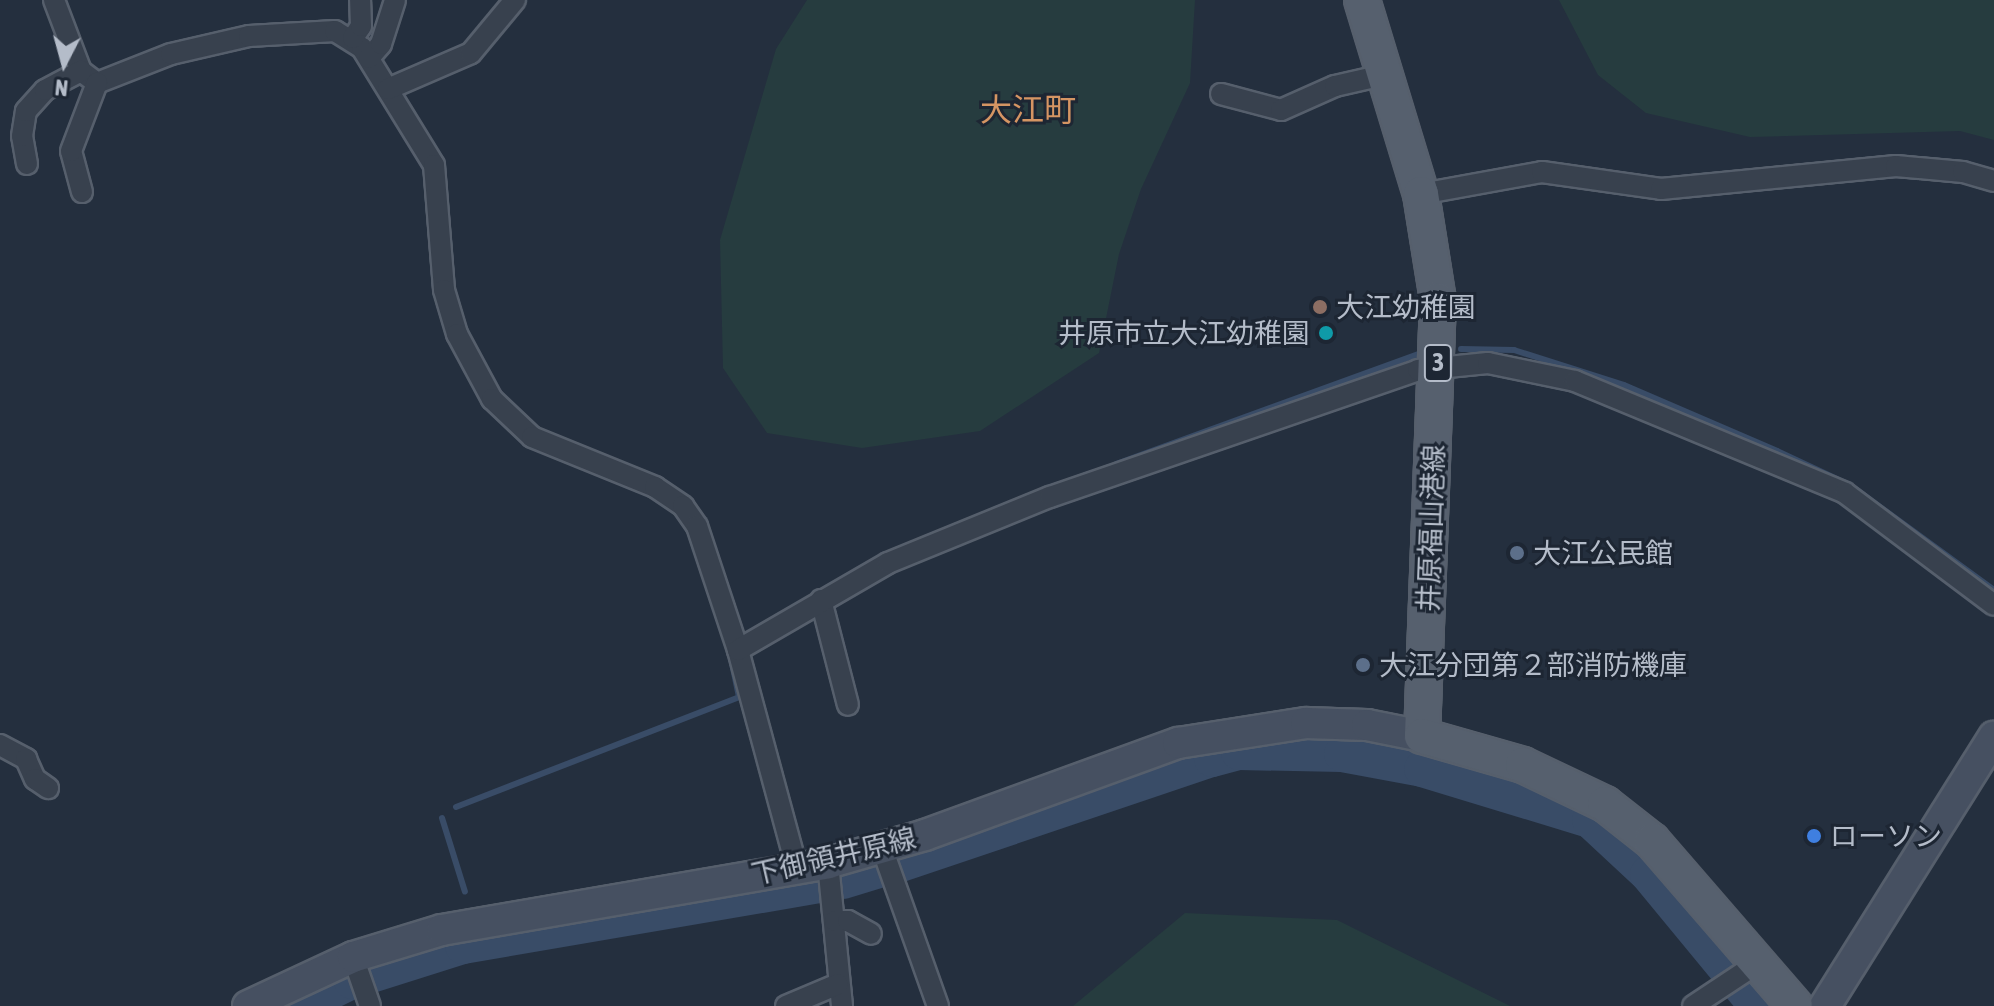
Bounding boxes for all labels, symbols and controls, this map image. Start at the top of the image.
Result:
north arrow [24,24,104,104]
text: N [54,74,69,101]
district label: 大江町 [980,91,1076,129]
place label: 大江幼稚園 [1336,290,1476,324]
marker: 大江幼稚園 [1311,298,1329,316]
place label: 井原市立大江幼稚園 [1058,316,1310,350]
marker: 井原市立大江幼稚園 [1317,324,1335,342]
road number: 3 [1422,341,1454,385]
street label: 井原福山港線 [1411,443,1451,613]
place label: 大江公民館 [1533,536,1673,570]
marker: 大江公民館 [1508,544,1526,562]
place label: 大江分団第２部消防機庫 [1379,648,1687,682]
marker: 大江分団第２部消防機庫 [1354,656,1372,674]
place label: ローソン [1830,819,1942,853]
street label: 下御領井原線 [748,821,920,891]
marker: ローソン [1805,827,1823,845]

